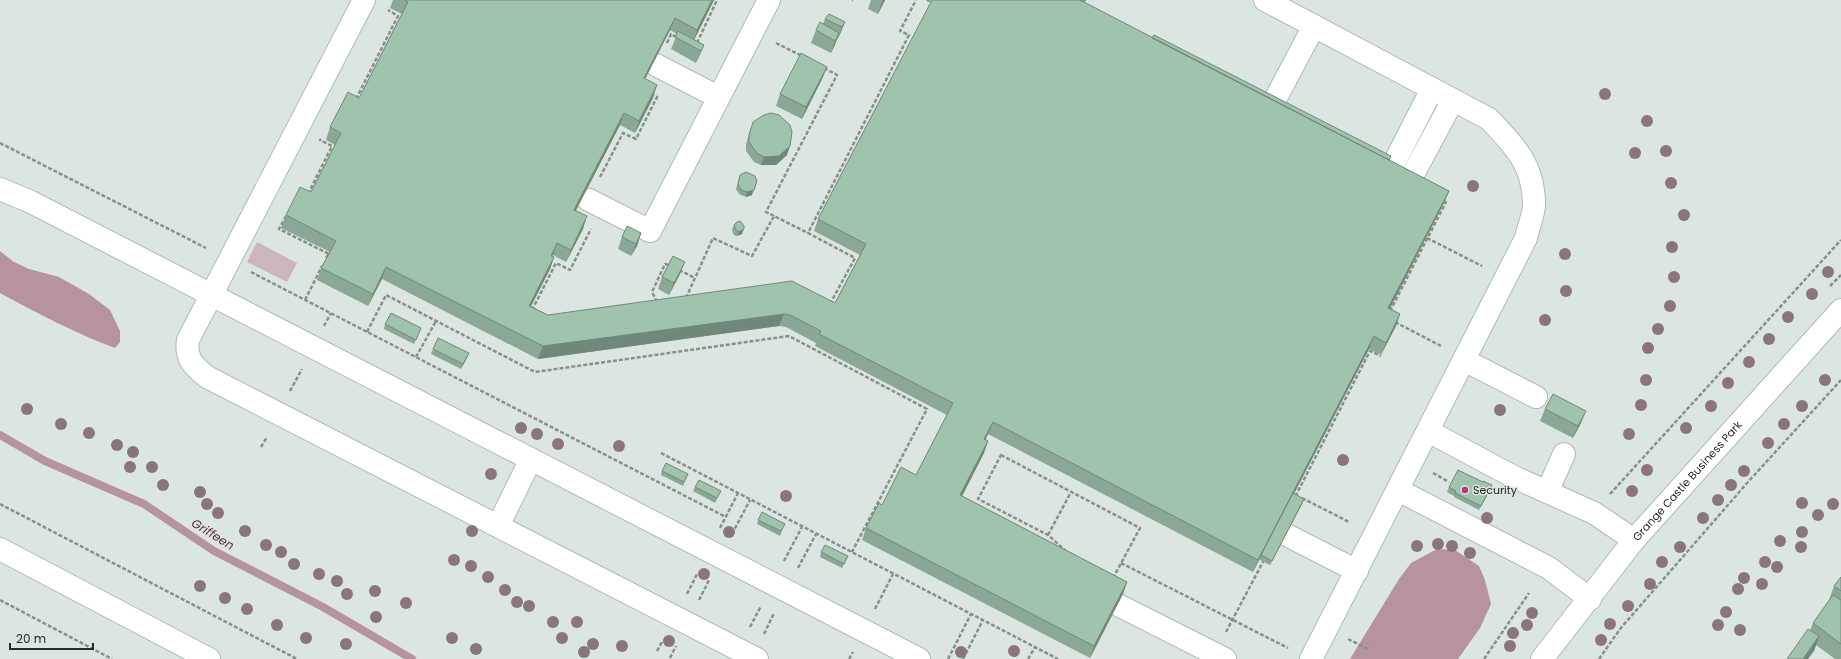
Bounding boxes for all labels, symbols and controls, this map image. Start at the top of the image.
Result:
street label: Grange Castle Business Park [1629,417,1746,544]
place label: Security [1473,482,1518,498]
marker: Security [1460,485,1470,495]
water label: Griffeen [188,514,238,554]
scale bar [10,625,93,651]
text: 20 m [16,630,46,647]

